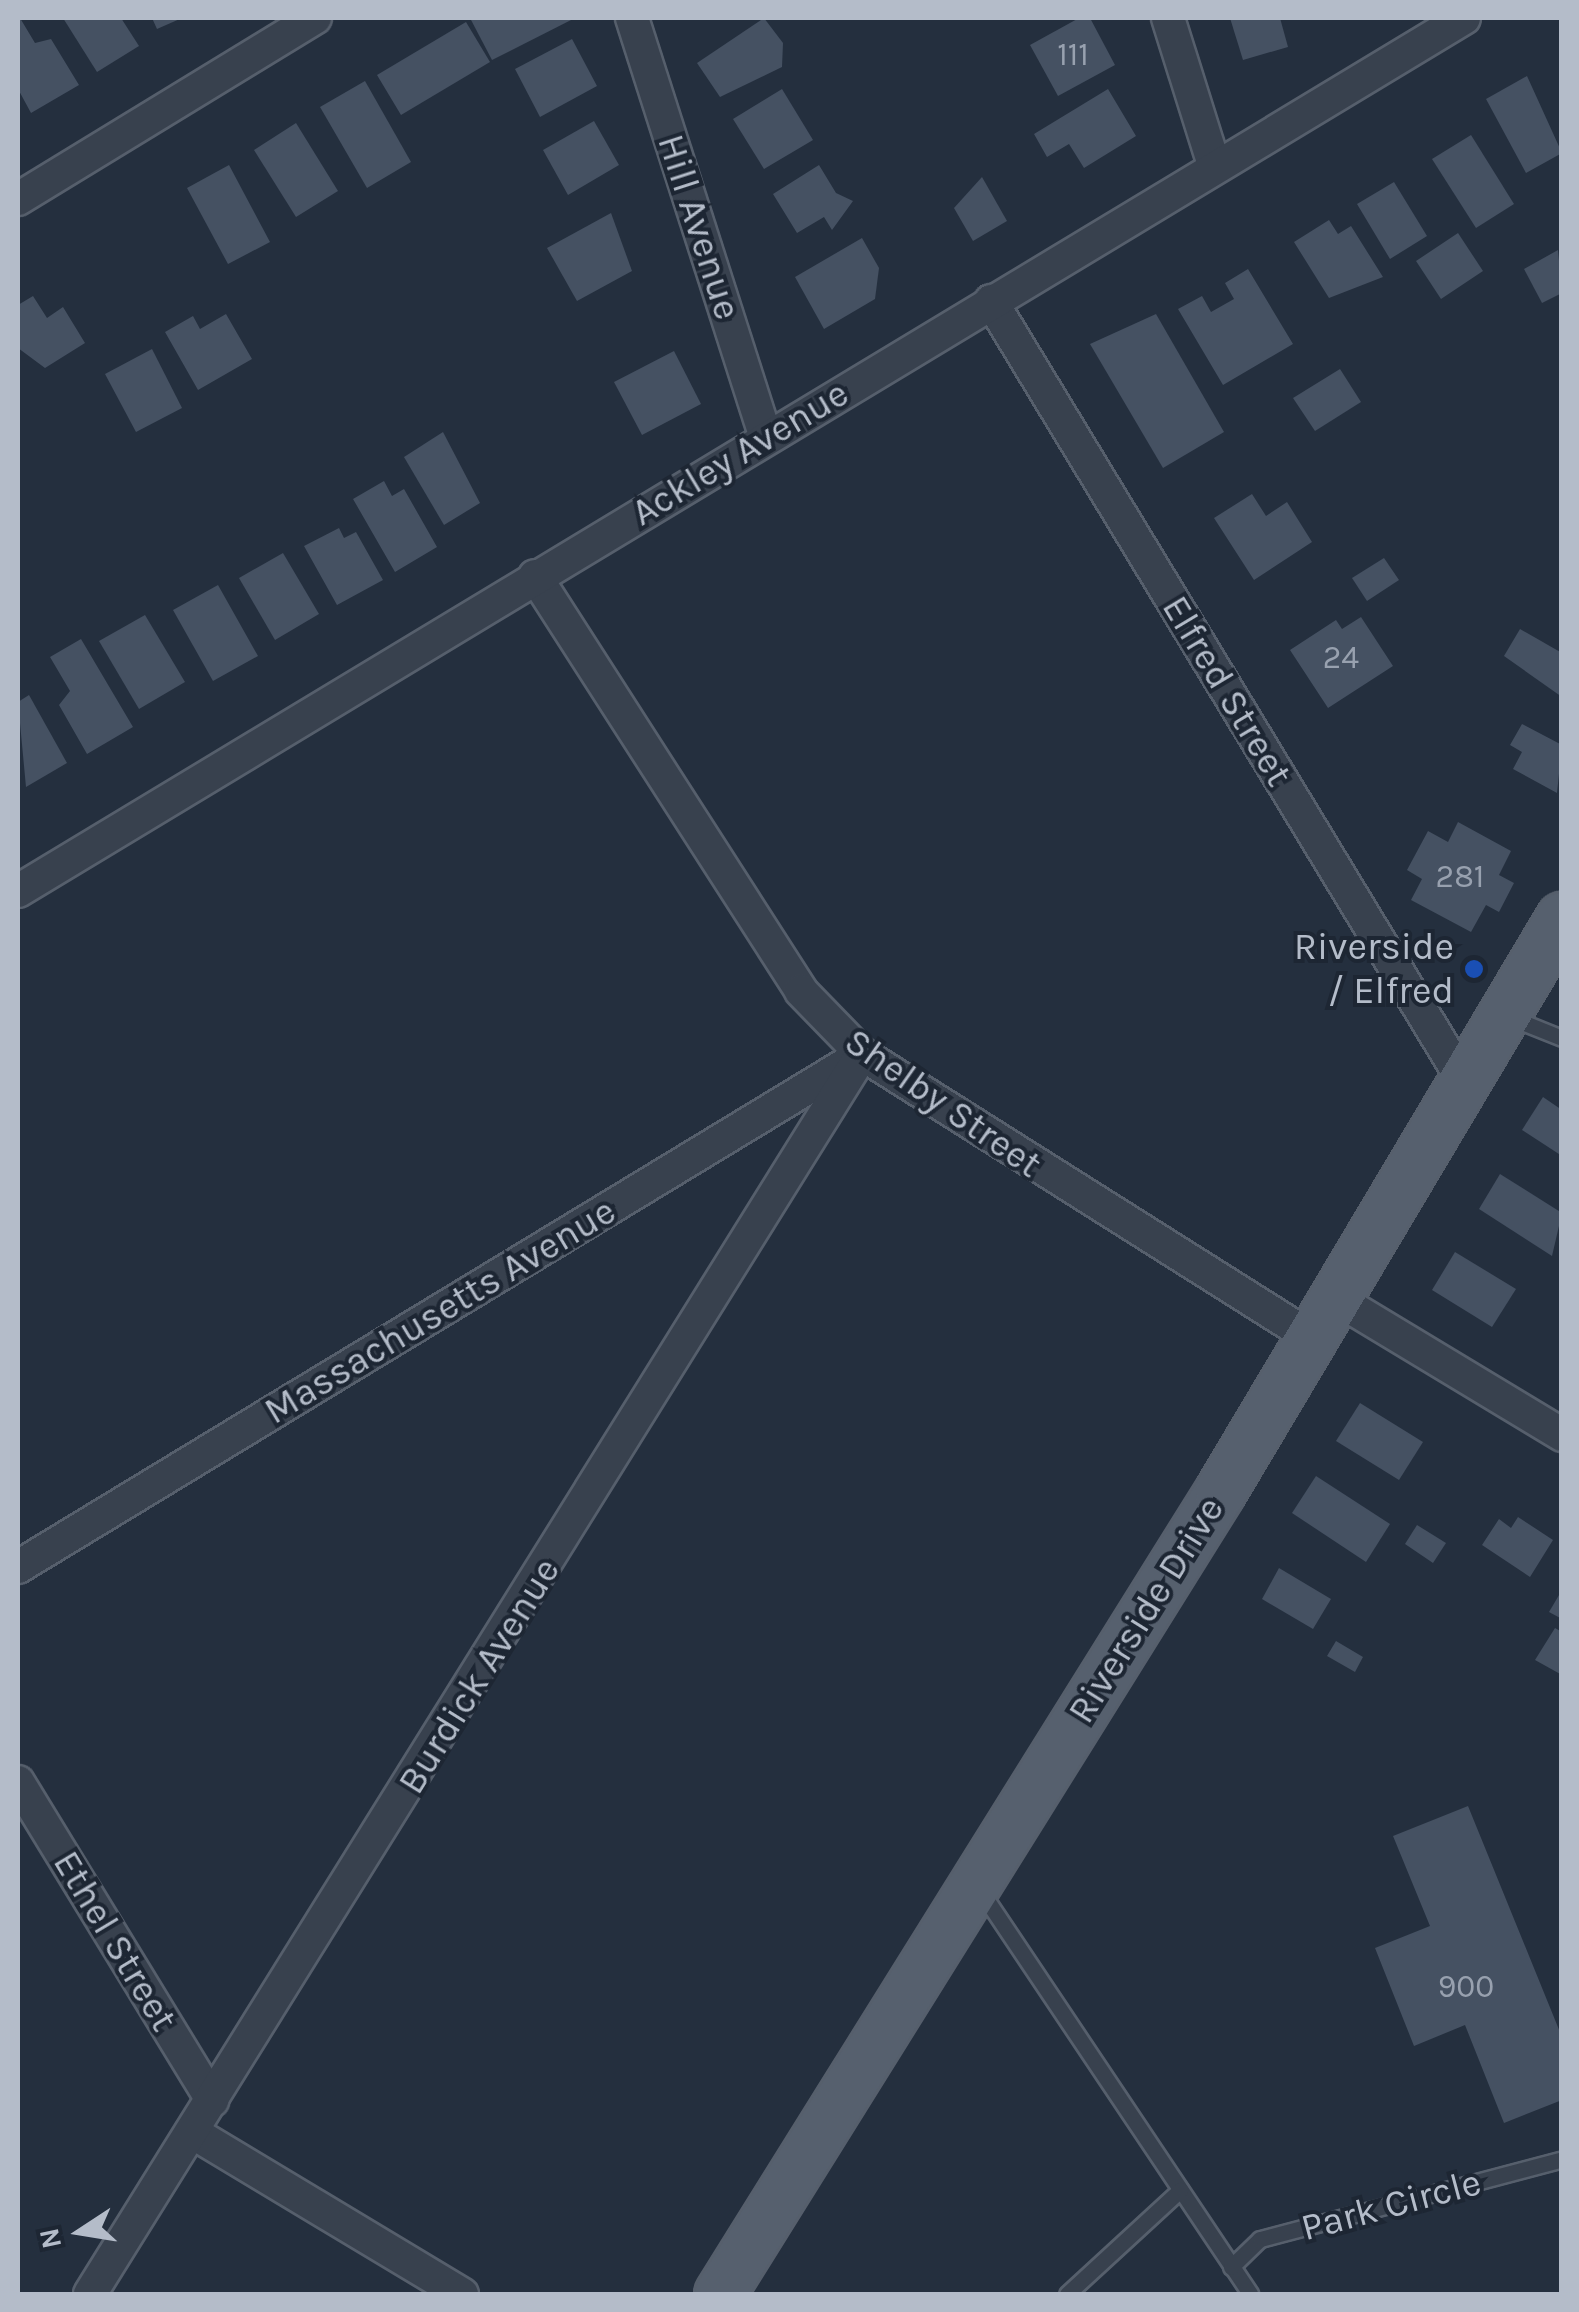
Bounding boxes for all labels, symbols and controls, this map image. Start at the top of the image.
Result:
house number: 111 [1057,36,1089,74]
street label: Hill Avenue [648,129,750,325]
street label: Ackley Avenue [623,370,857,536]
street label: Elfred Street [1152,587,1302,795]
house number: 24 [1323,639,1359,677]
house number: 281 [1436,858,1484,896]
place label: Riverside / Elfred [1294,924,1454,1014]
marker: Riverside / Elfred [1463,958,1485,980]
street label: Shelby Street [836,1018,1050,1188]
street label: Massachusetts Avenue [256,1188,624,1434]
street label: Riverside Drive [1058,1489,1234,1731]
street label: Burdick Avenue [388,1550,570,1802]
street label: Ethel Street [43,1843,187,2039]
house number: 900 [1438,1968,1494,2006]
street label: Park Circle [1296,2159,1486,2251]
north arrow [30,2182,130,2282]
text: N [32,2225,68,2252]

